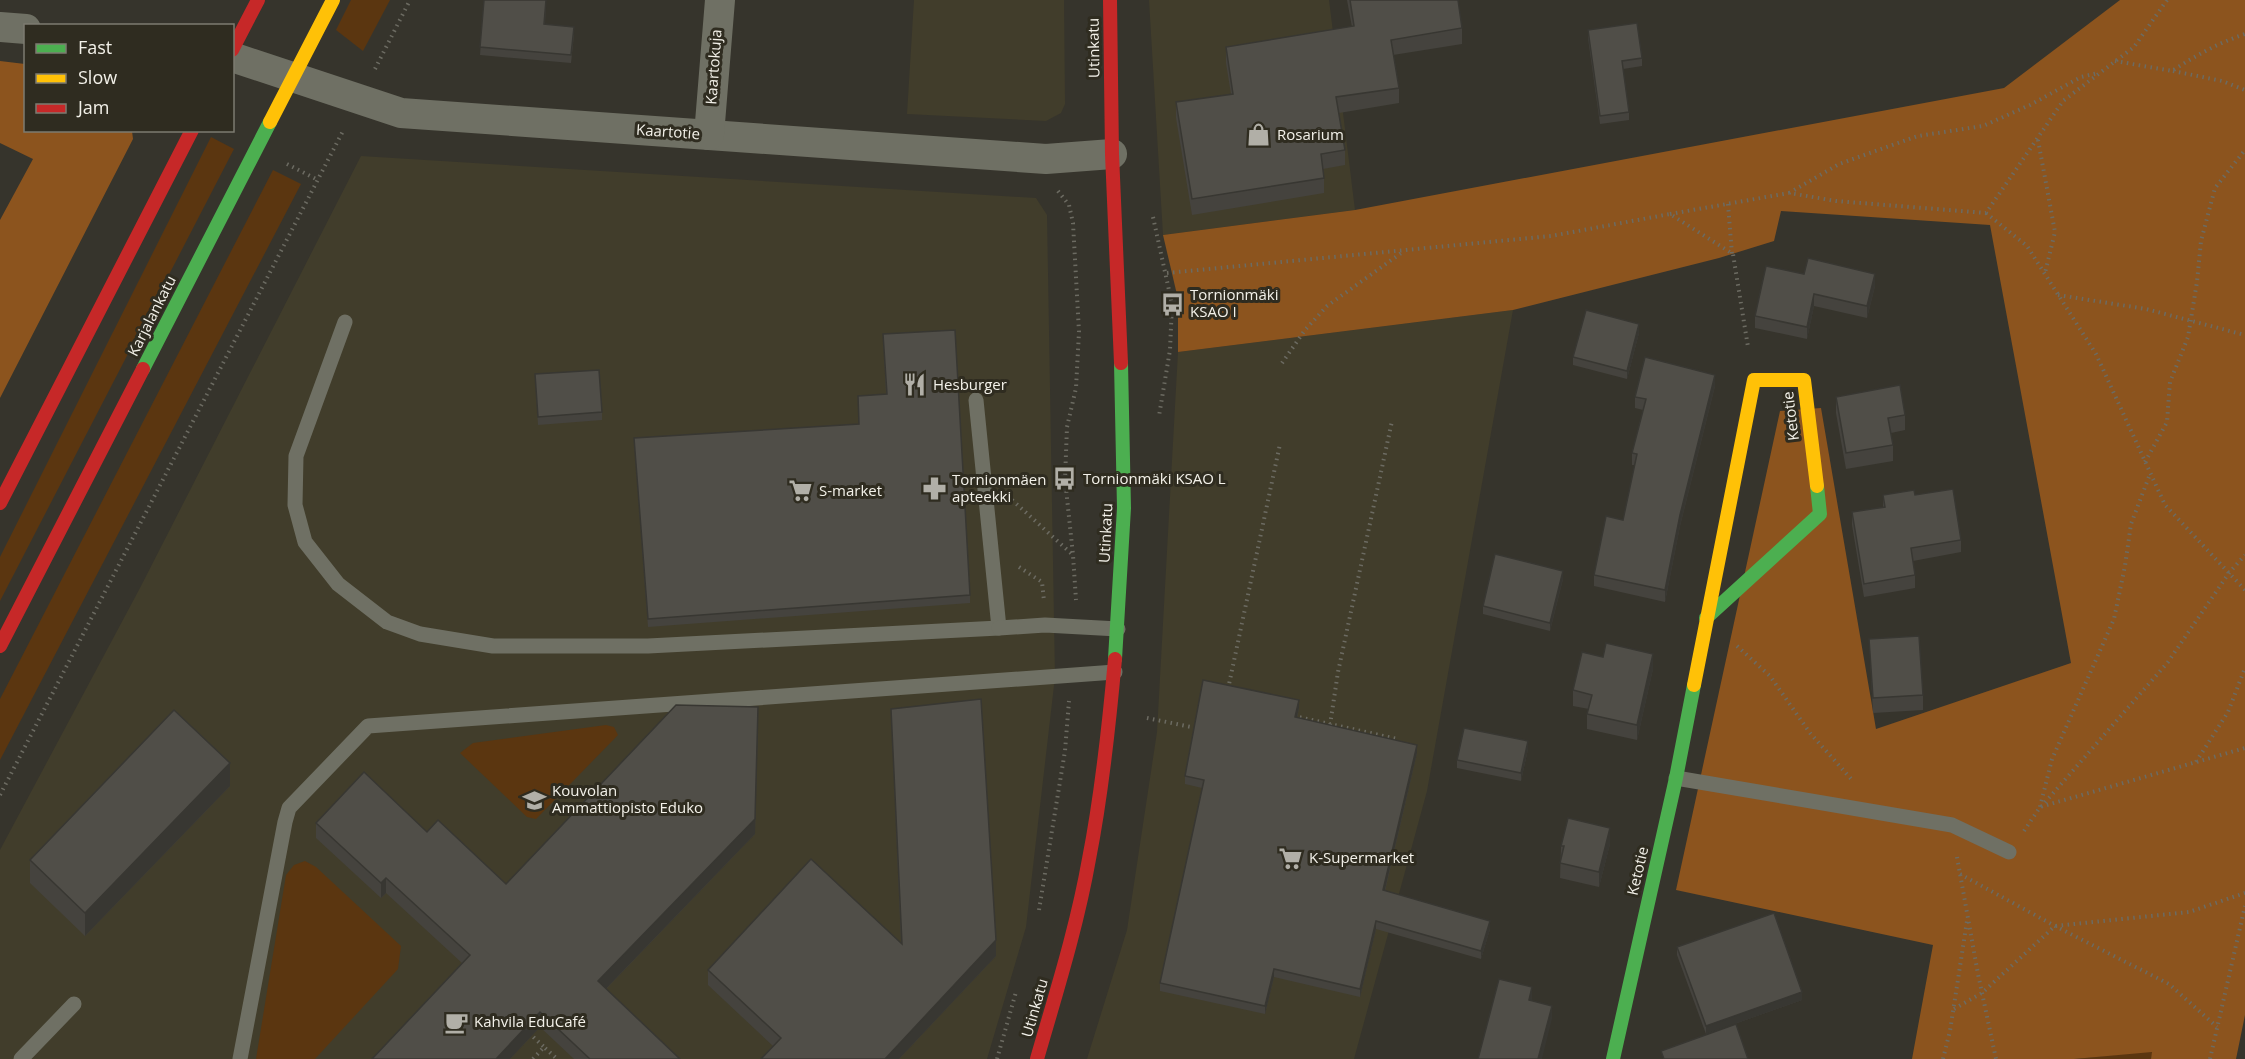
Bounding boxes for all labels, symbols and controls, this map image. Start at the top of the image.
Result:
street label: Utinkatu [1082,18,1104,78]
legend [24,24,234,132]
street label: Kaartokuja [700,29,726,105]
text: Fast [78,35,112,59]
text: Slow [78,65,117,89]
text: Jam [76,95,110,119]
street label: Kaartotie [635,119,701,143]
shop icon: Rosarium [1246,122,1272,148]
place label: Rosarium [1277,124,1344,144]
street label: Karjalankatu [122,272,180,359]
place label: Tornionmäki KSAO I [1190,284,1279,321]
bus stop icon: Tornionmäki KSAO I [1159,291,1185,317]
restaurant icon: Hesburger [902,372,928,398]
place label: Hesburger [933,374,1007,394]
street label: Ketotie [1777,390,1803,442]
bus stop icon: Tornionmäki KSAO L [1052,466,1078,492]
place label: Tornionmäki KSAO L [1083,468,1226,488]
place label: Tornionmäen apteekki [952,469,1046,506]
pharmacy icon: Tornionmäen apteekki [921,476,947,502]
supermarket icon: S-market [788,478,814,504]
place label: S-market [819,480,882,500]
street label: Utinkatu [1093,502,1117,563]
place label: Kouvolan Ammattiopisto Eduko [552,780,703,817]
school or university icon: Kouvolan Ammattiopisto Eduko [521,787,547,813]
street label: Ketotie [1622,844,1652,897]
supermarket icon: K-Supermarket [1278,845,1304,871]
place label: K-Supermarket [1309,847,1414,867]
street label: Utinkatu [1016,976,1052,1039]
cafe icon: Kahvila EduCafé [443,1009,469,1035]
place label: Kahvila EduCafé [474,1011,586,1031]

